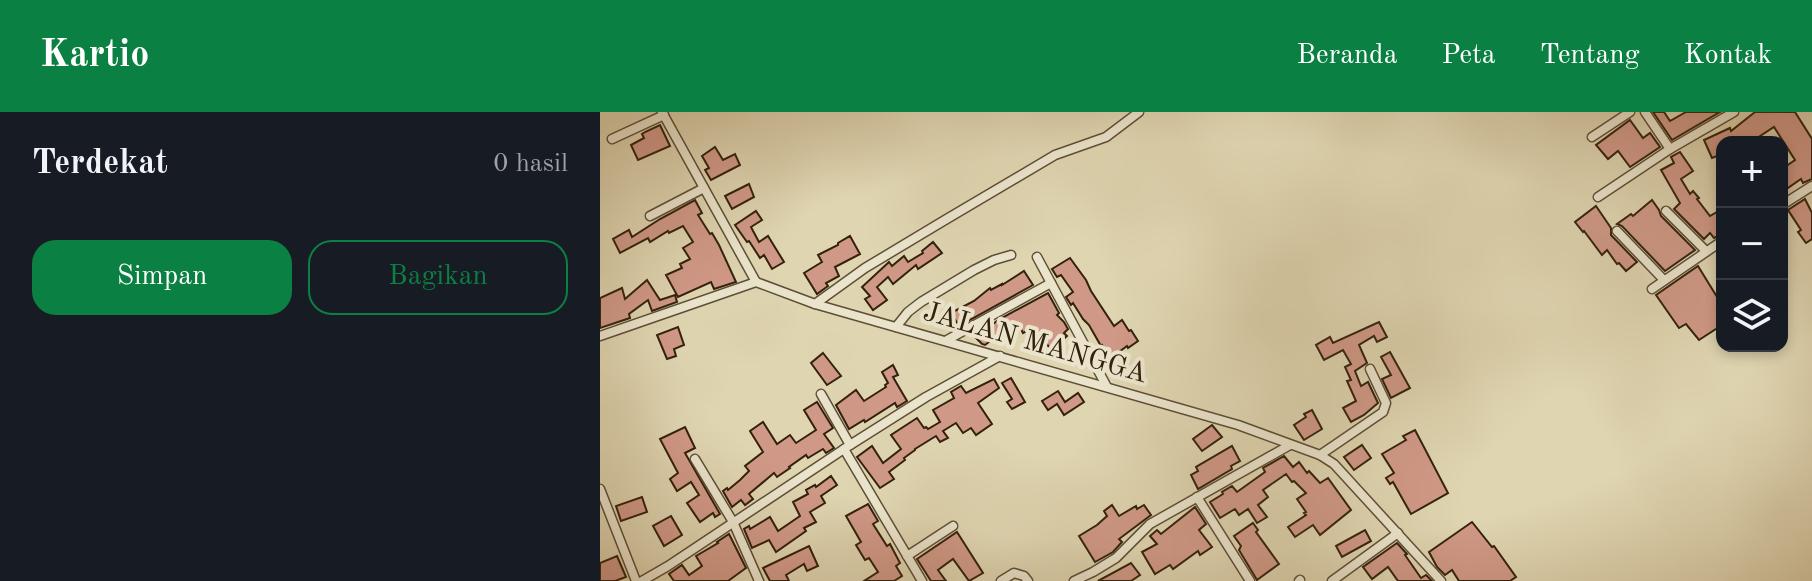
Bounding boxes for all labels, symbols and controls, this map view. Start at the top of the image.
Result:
text: Kartio [40,37,149,75]
text: Beranda [1296,42,1398,70]
text: Peta [1442,42,1496,70]
text: Tentang [1540,42,1640,70]
text: Kontak [1684,42,1772,70]
map controls [1716,136,1788,352]
button: + [1716,136,1788,208]
text: Terdekat [32,147,168,181]
text: 0 hasil [493,151,568,177]
button: − [1716,208,1788,280]
button: Simpan [32,240,292,315]
button: Bagikan [308,240,568,315]
button: layers [1716,280,1788,352]
street label: JALAN MANGGA [920,299,1150,389]

